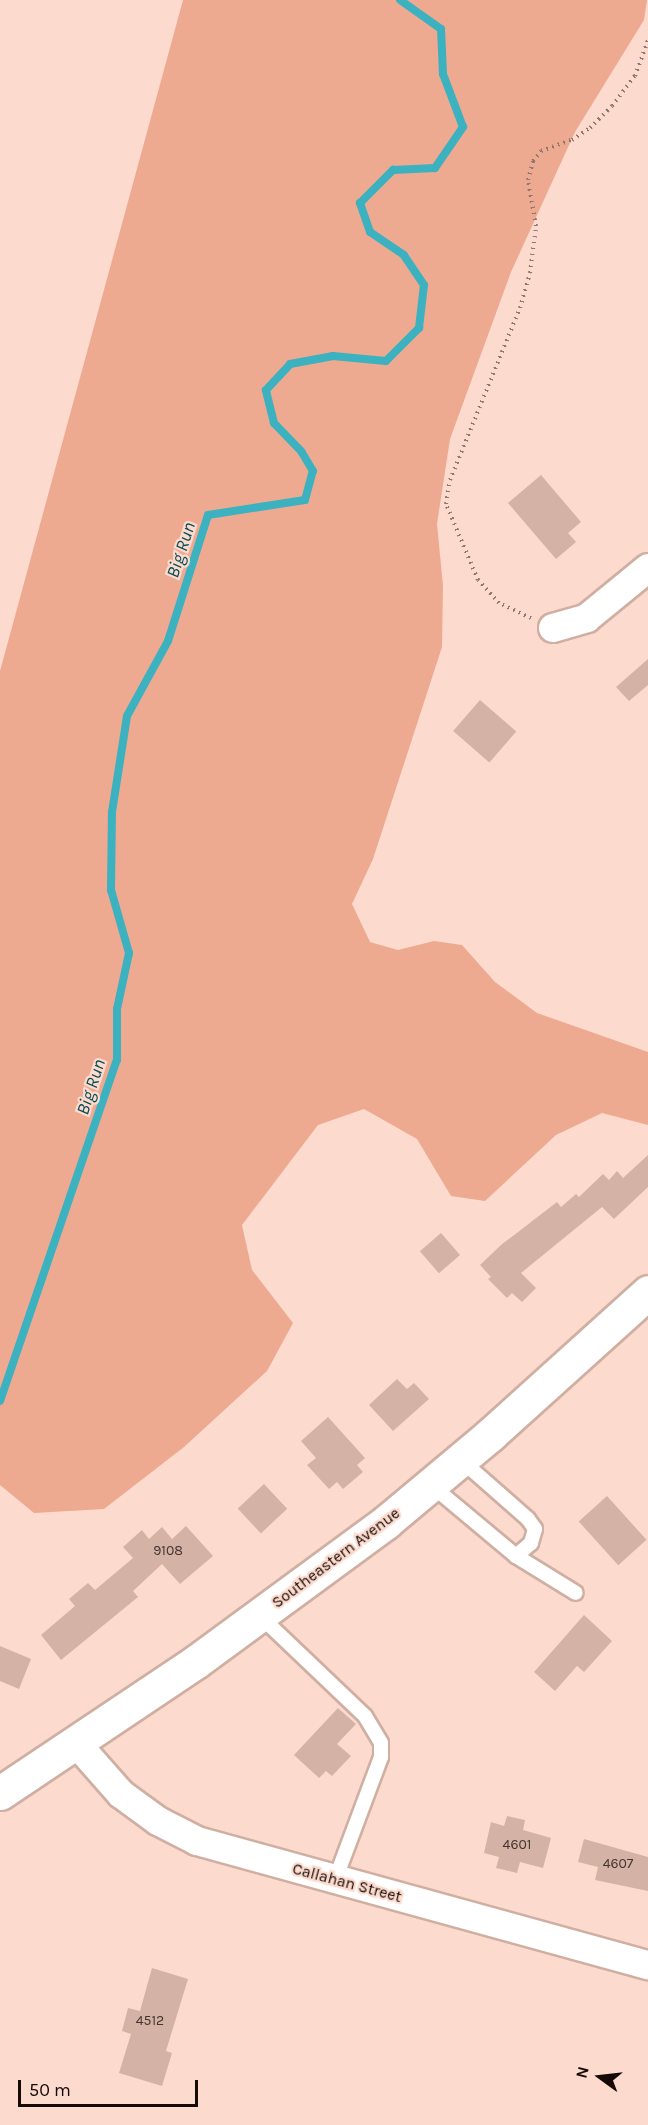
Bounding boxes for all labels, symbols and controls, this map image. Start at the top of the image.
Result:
water label: Big Run [162,519,200,581]
water label: Big Run [72,1056,110,1118]
street label: Southeastern Avenue [268,1504,404,1612]
house number: 9108 [153,1543,183,1559]
house number: 4601 [503,1837,531,1853]
house number: 4607 [603,1856,633,1872]
street label: Callahan Street [290,1859,404,1907]
house number: 4512 [136,2013,164,2029]
north arrow [570,2047,630,2107]
text: N [571,2064,593,2080]
scale bar [21,2068,201,2106]
text: 50 m [29,2079,71,2101]

